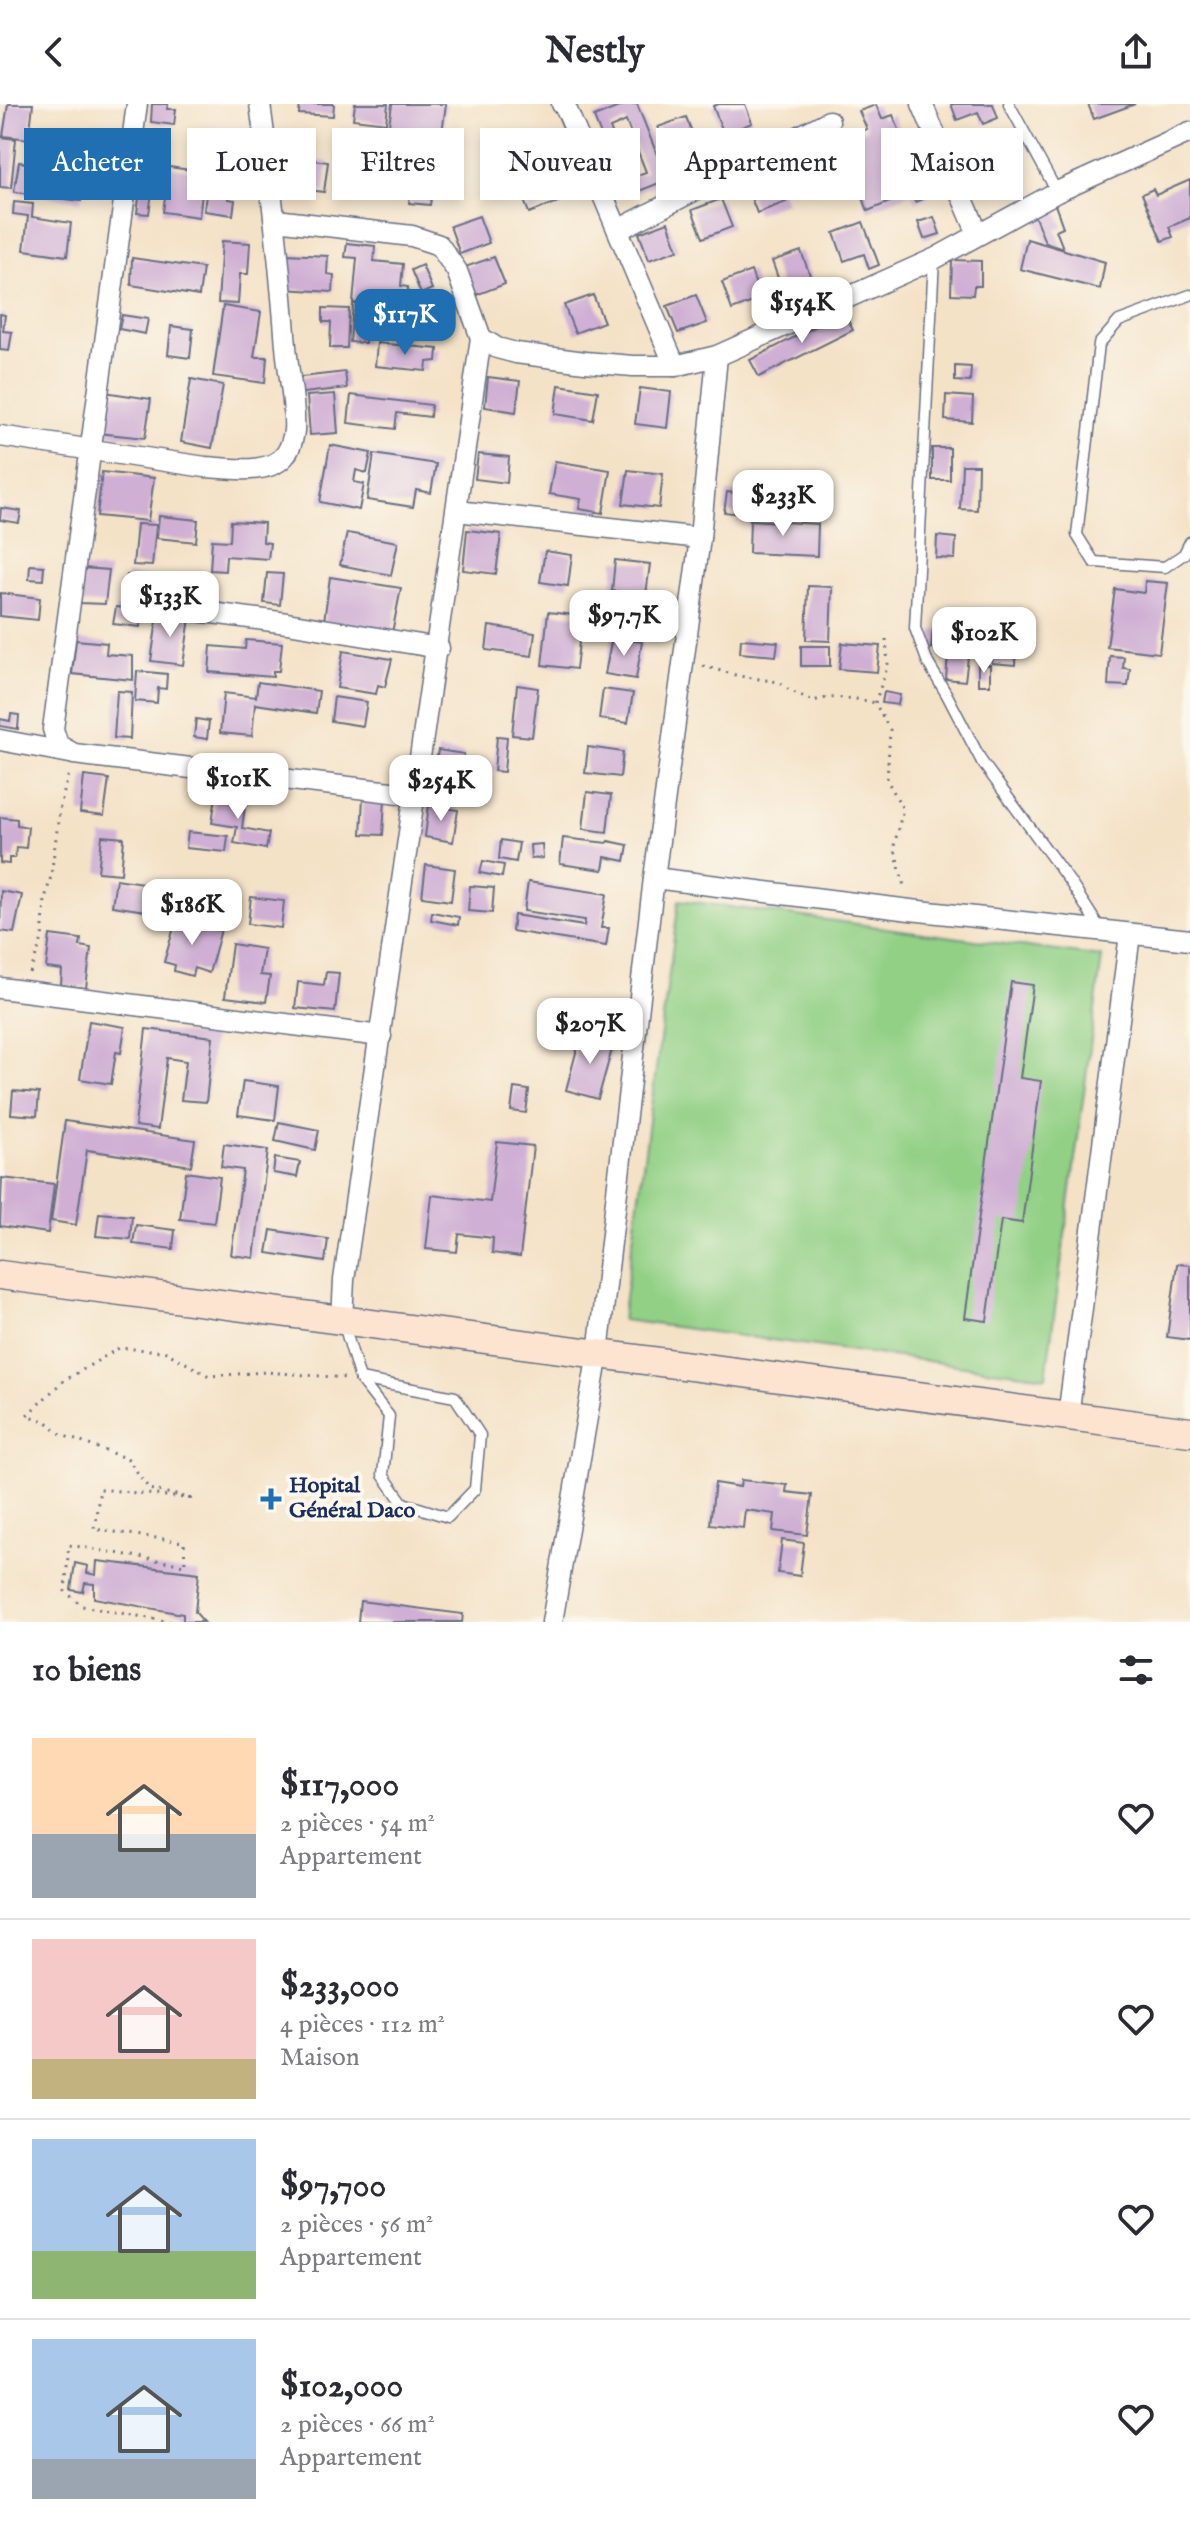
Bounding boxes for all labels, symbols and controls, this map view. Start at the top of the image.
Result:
text: Nestly [546,29,644,75]
icon: back [32,30,76,74]
icon: share [1114,30,1158,74]
chip: Acheter [24,128,171,200]
chip: Louer [187,128,316,200]
chip: Filtres [332,128,464,200]
chip: Nouveau [480,128,640,200]
chip: Appartement [656,128,865,200]
chip: Maison [881,128,1023,200]
pin: $154K [746,277,858,345]
text: $154K [770,286,834,319]
pin: $117K [349,289,461,357]
text: $117K [373,298,437,331]
pin: $233K [727,470,839,538]
text: $233K [751,479,815,512]
pin: $133K [114,571,226,639]
text: $133K [139,580,201,613]
pin: $97.7K [559,590,689,658]
text: $97.7K [587,599,661,632]
pin: $102K [928,607,1040,675]
text: $102K [950,616,1018,649]
pin: $101K [182,753,294,821]
pin: $254K [385,755,497,823]
text: $101K [205,762,271,795]
text: $254K [407,764,475,797]
pin: $186K [136,879,248,947]
text: $186K [160,888,224,921]
pin: $207K [534,998,646,1066]
text: $207K [555,1007,625,1040]
place label: Hopital Général Daco [289,1472,415,1525]
marker: Hopital Général Daco [260,1488,282,1510]
icon: filters [1114,1648,1158,1692]
text: 10 biens [32,1649,141,1692]
text: $117,000 [280,1764,399,1807]
icon: home [96,1770,192,1866]
icon: heart [1114,1796,1158,1840]
text: 2 pièces · 54 m² [280,1807,435,1840]
text: Appartement [280,1840,422,1873]
text: $233,000 [280,1965,399,2008]
icon: home [96,1971,192,2067]
icon: heart [1114,1997,1158,2041]
text: 4 pièces · 112 m² [280,2008,445,2041]
text: Maison [280,2041,360,2074]
text: $97,700 [280,2165,386,2208]
icon: home [96,2171,192,2267]
icon: heart [1114,2197,1158,2241]
text: 2 pièces · 56 m² [280,2208,433,2241]
text: Appartement [280,2241,422,2274]
text: $102,000 [280,2365,403,2408]
icon: home [96,2371,192,2467]
icon: heart [1114,2397,1158,2441]
text: 2 pièces · 66 m² [280,2408,435,2441]
text: Appartement [280,2441,422,2474]

